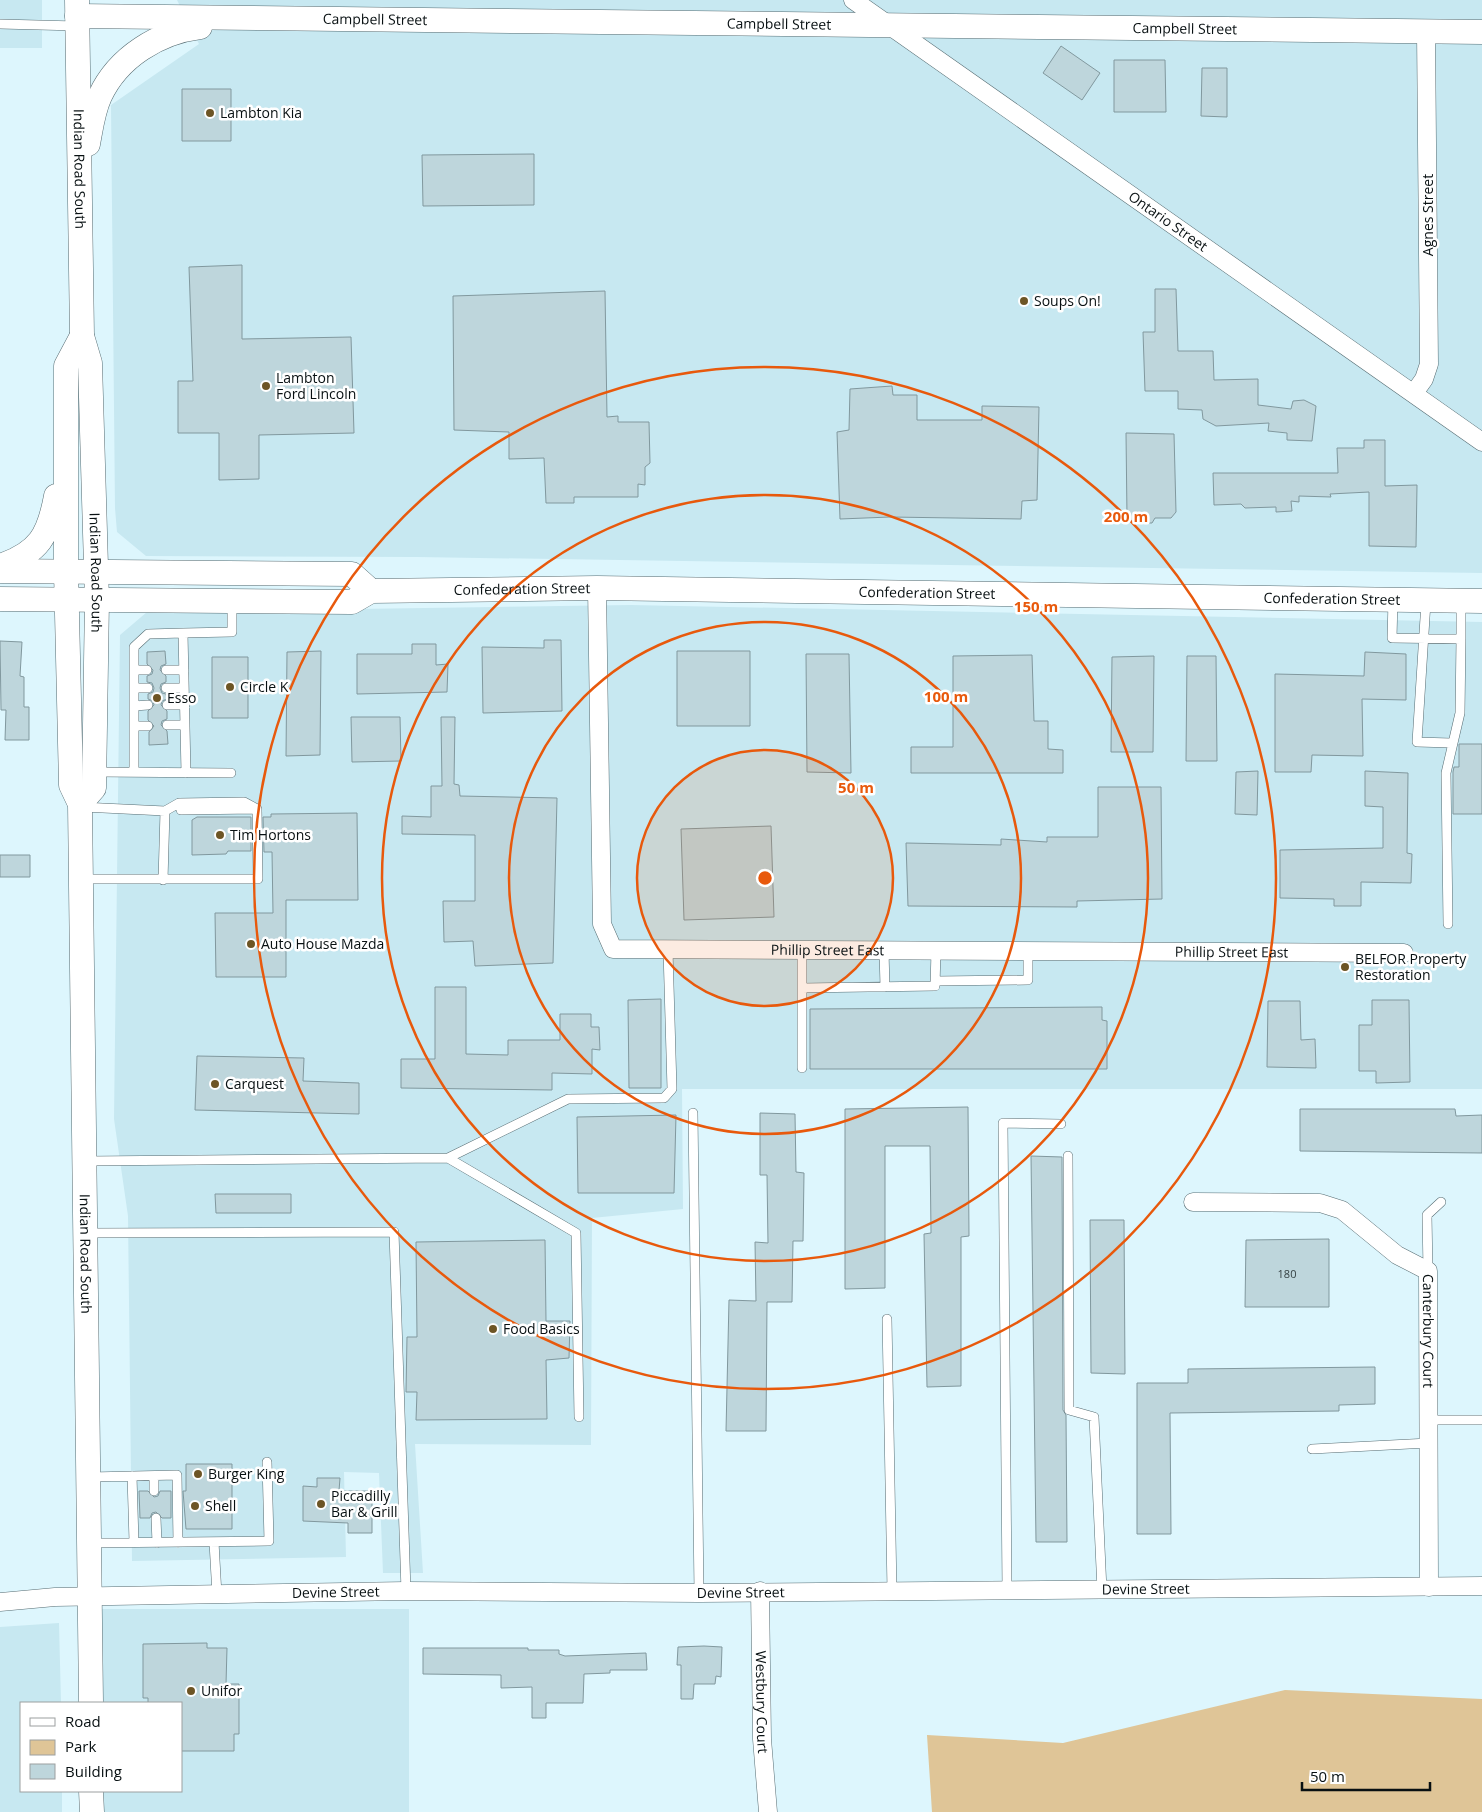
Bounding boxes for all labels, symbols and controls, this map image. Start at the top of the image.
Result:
street label: Campbell Street [323,9,427,29]
street label: Campbell Street [727,13,831,34]
street label: Campbell Street [1133,18,1237,38]
place label: Lambton Kia [220,103,302,122]
marker: Lambton Kia [204,107,216,119]
street label: Indian Road South [70,109,90,229]
street label: Agnes Street [1418,174,1437,256]
street label: Ontario Street [1125,187,1212,255]
place label: Soups On! [1034,291,1101,310]
marker: Soups On! [1018,295,1030,307]
place label: Lambton Ford Lincoln [276,368,356,403]
marker: Lambton Ford Lincoln [260,380,272,392]
text: 200 m [1104,506,1148,526]
street label: Indian Road South [85,512,107,633]
street label: Confederation Street [454,578,591,599]
street label: Confederation Street [858,582,996,603]
street label: Confederation Street [1263,588,1400,609]
text: 150 m [1014,596,1058,616]
place label: Circle K [240,677,289,696]
marker: Circle K [224,681,236,693]
text: 100 m [924,686,968,706]
place label: Esso [167,688,197,707]
marker: Esso [151,692,163,704]
text: 50 m [838,777,874,797]
place label: Tim Hortons [230,825,311,844]
marker: Tim Hortons [214,829,226,841]
centre of rings [756,869,774,887]
place label: Auto House Mazda [261,934,384,953]
marker: Auto House Mazda [245,938,257,950]
street label: Phillip Street East [771,940,884,959]
street label: Phillip Street East [1175,942,1288,961]
place label: BELFOR Property Restoration [1355,949,1467,984]
marker: BELFOR Property Restoration [1339,961,1351,973]
place label: Carquest [225,1074,284,1093]
marker: Carquest [209,1078,221,1090]
street label: Indian Road South [76,1194,96,1314]
house number: 180 [1278,1266,1296,1281]
street label: Canterbury Court [1419,1274,1438,1388]
place label: Food Basics [503,1319,580,1338]
marker: Food Basics [487,1323,499,1335]
place label: Burger King [208,1464,285,1483]
marker: Burger King [192,1468,204,1480]
place label: Piccadilly Bar & Grill [331,1486,398,1521]
place label: Shell [205,1496,236,1515]
marker: Piccadilly Bar & Grill [315,1498,327,1510]
marker: Shell [189,1500,201,1512]
street label: Devine Street [1102,1579,1190,1598]
street label: Devine Street [292,1581,380,1602]
street label: Devine Street [697,1582,785,1602]
street label: Westbury Court [752,1651,773,1754]
place label: Unifor [201,1681,242,1700]
marker: Unifor [185,1685,197,1697]
legend [20,1702,182,1792]
text: Road [65,1711,101,1731]
text: Park [65,1736,96,1756]
scale bar [1302,1760,1430,1792]
text: Building [65,1761,122,1781]
text: 50 m [1310,1766,1345,1786]

